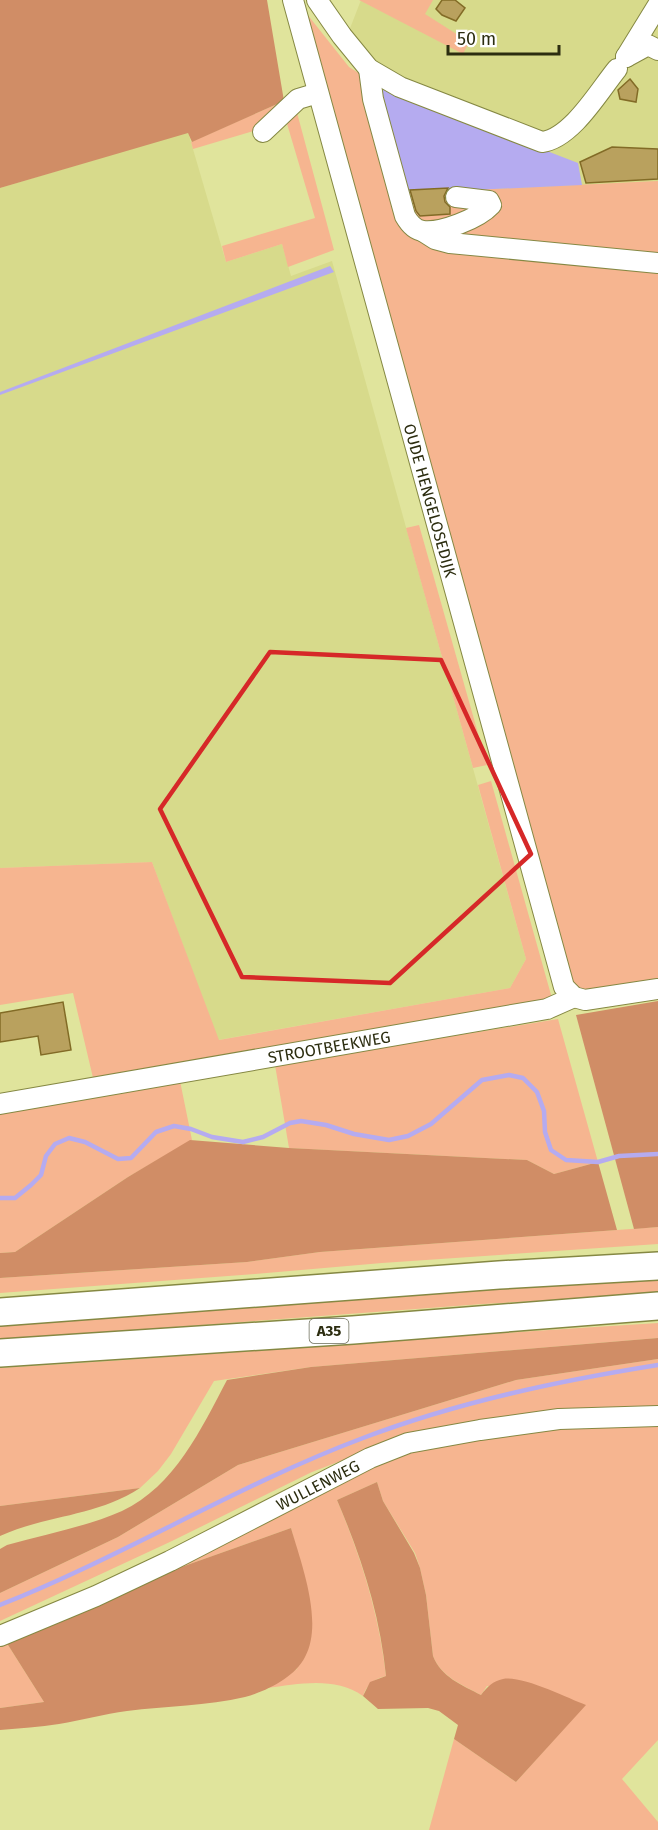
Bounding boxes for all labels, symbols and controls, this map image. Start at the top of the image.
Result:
scale bar [448,18,559,56]
text: 50 m [457,28,496,50]
street label: OUDE HENGELOSEDIJK [400,421,460,580]
street label: STROOTBEEKWEG [266,1027,392,1067]
road number: A35 [310,1319,348,1343]
street label: WULLENWEG [273,1456,363,1515]

